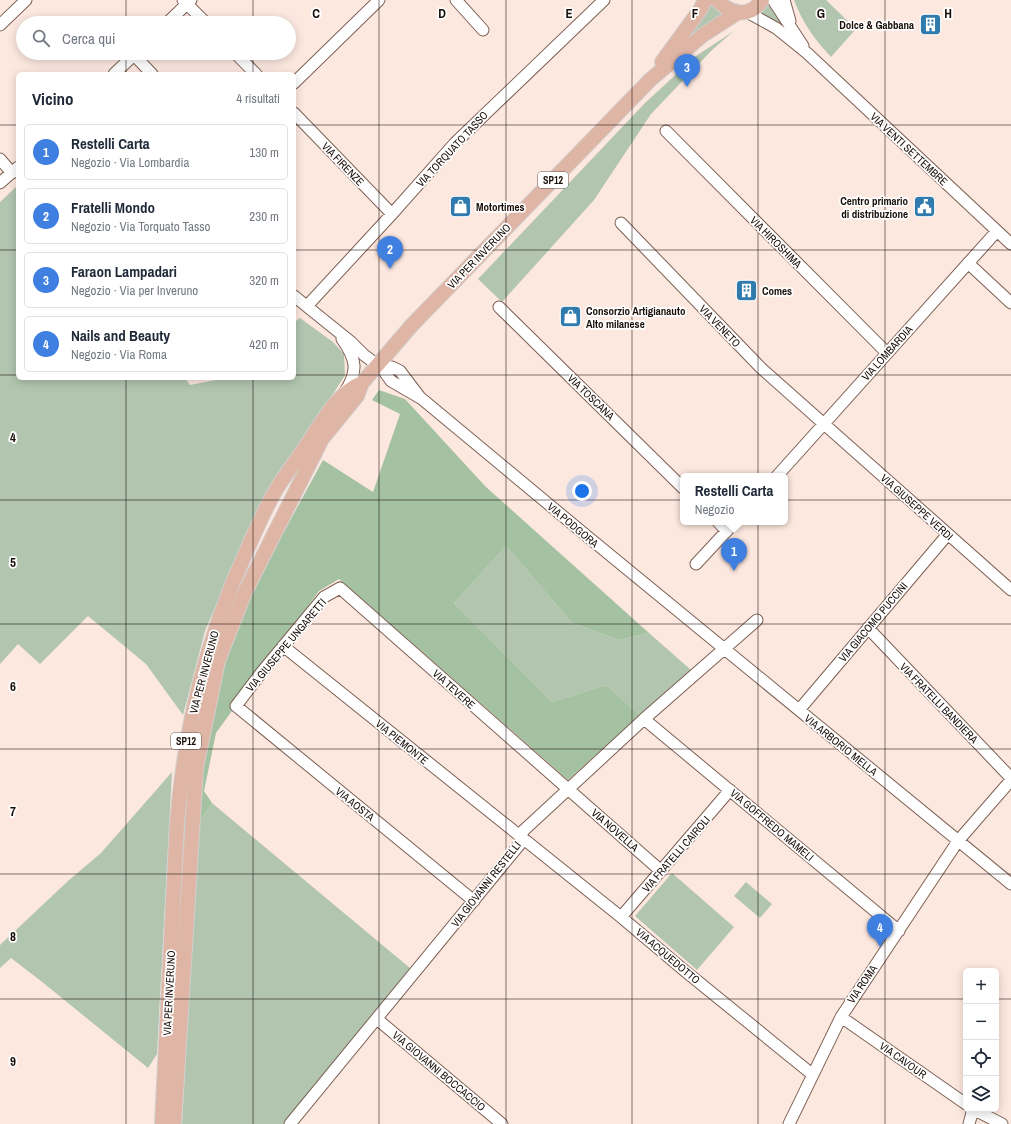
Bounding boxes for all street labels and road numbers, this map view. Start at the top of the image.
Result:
street label: VIA TORQUATO TASSO [413,108,491,190]
street label: VIA VENTI SETTEMBRE [867,110,951,188]
street label: VIA FIRENZE [319,139,367,189]
road number: SP12 [538,172,568,188]
street label: VIA HIROSHIMA [747,213,806,272]
street label: VIA PER INVERUNO [444,220,514,292]
street label: VIA VENETO [696,302,744,350]
street label: VIA LOMBARDIA [858,322,916,384]
street label: VIA TOSCANA [565,371,618,424]
street label: VIA GIUSEPPE VERDI [878,471,956,543]
street label: VIA PODGORA [544,499,602,551]
street label: VIA GIACOMO PUCCINI [836,579,910,665]
street label: VIA GIUSEPPE UNGARETTI [243,596,329,694]
street label: VIA PER INVERUNO [186,629,222,715]
street label: VIA FRATELLI BANDIERA [897,660,982,747]
street label: VIA TEVERE [430,666,478,712]
street label: VIA ARBORIO MELLA [802,711,881,779]
street label: VIA PIEMONTE [373,717,431,767]
road number: SP12 [171,733,201,749]
street label: VIA AOSTA [333,784,378,825]
street label: VIA GOFFREDO MAMELI [727,786,817,864]
street label: VIA NOVELLA [588,806,642,855]
street label: VIA FRATELLI CAIROLI [639,813,713,895]
street label: VIA GIOVANNI RESTELLI [448,838,524,930]
street label: VIA ACQUEDOTTO [633,925,703,987]
street label: VIA PER INVERUNO [160,950,178,1036]
street label: VIA ROMA [844,961,881,1006]
street label: VIA GIOVANNI BOCCACCIO [390,1028,488,1114]
street label: VIA CAVOUR [877,1039,930,1082]

